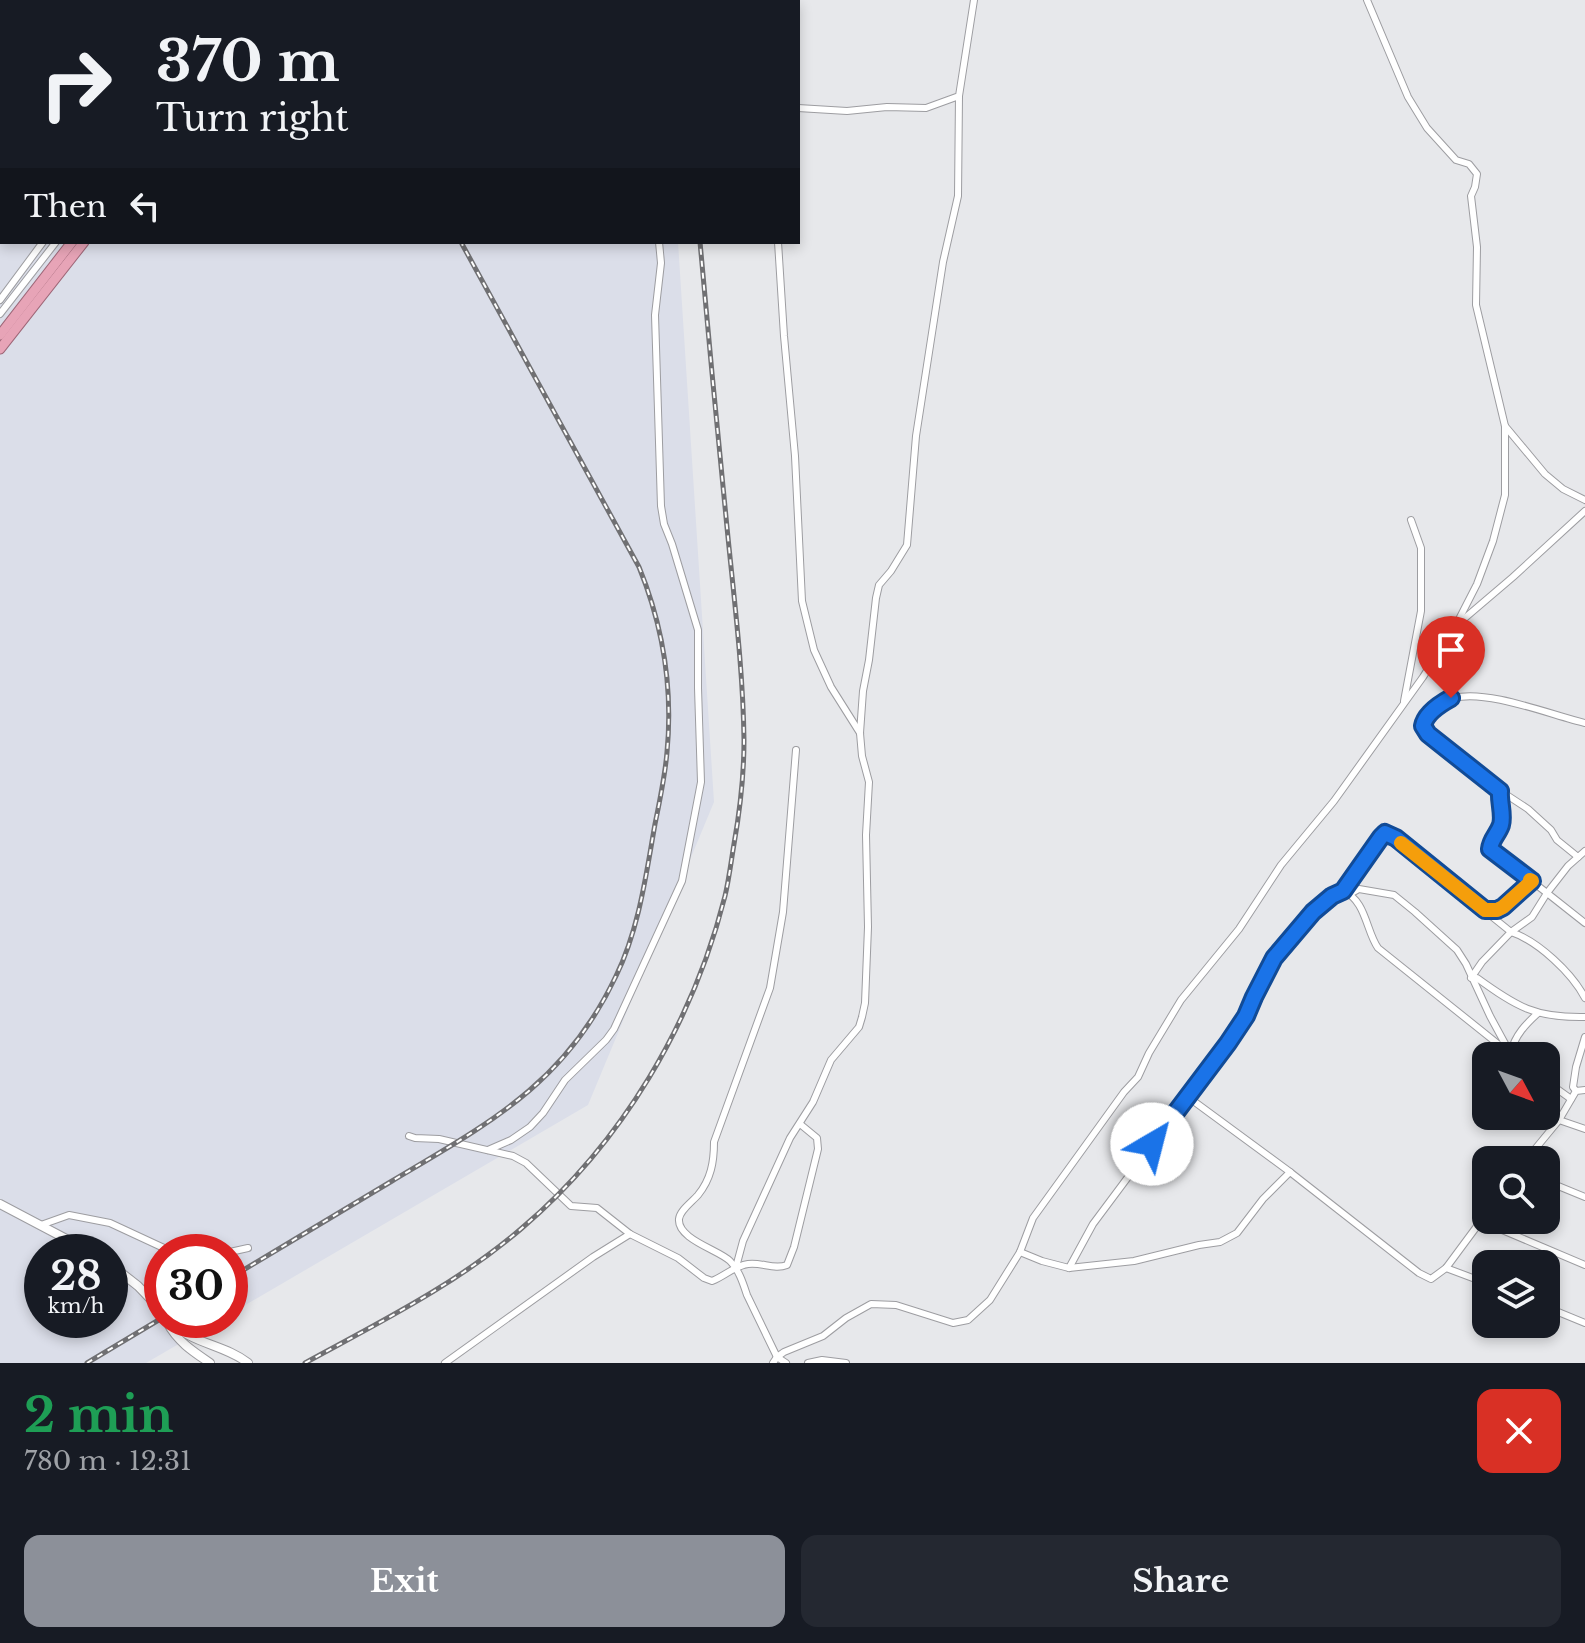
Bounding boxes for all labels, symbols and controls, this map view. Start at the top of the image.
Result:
text: 370 m [156,27,340,96]
icon: right [24,32,128,136]
text: Turn right [156,96,349,141]
icon: left [123,184,167,228]
text: Then [24,188,107,225]
pin [1417,616,1485,698]
icon: arrive [1429,628,1473,672]
north arrow [1472,1042,1560,1130]
map controls [1472,1042,1560,1338]
position arrow [1110,1102,1194,1186]
button: search [1472,1146,1560,1234]
speed limit sign: 30 [144,1234,248,1338]
button: layers [1472,1250,1560,1338]
text: 28 [50,1251,102,1301]
text: km/h [48,1294,104,1318]
text: 2 min [24,1385,173,1445]
button: close [1477,1389,1561,1473]
text: 780 m · 12:31 [24,1445,192,1477]
button: Exit [24,1535,785,1627]
button: Share [801,1535,1561,1627]

